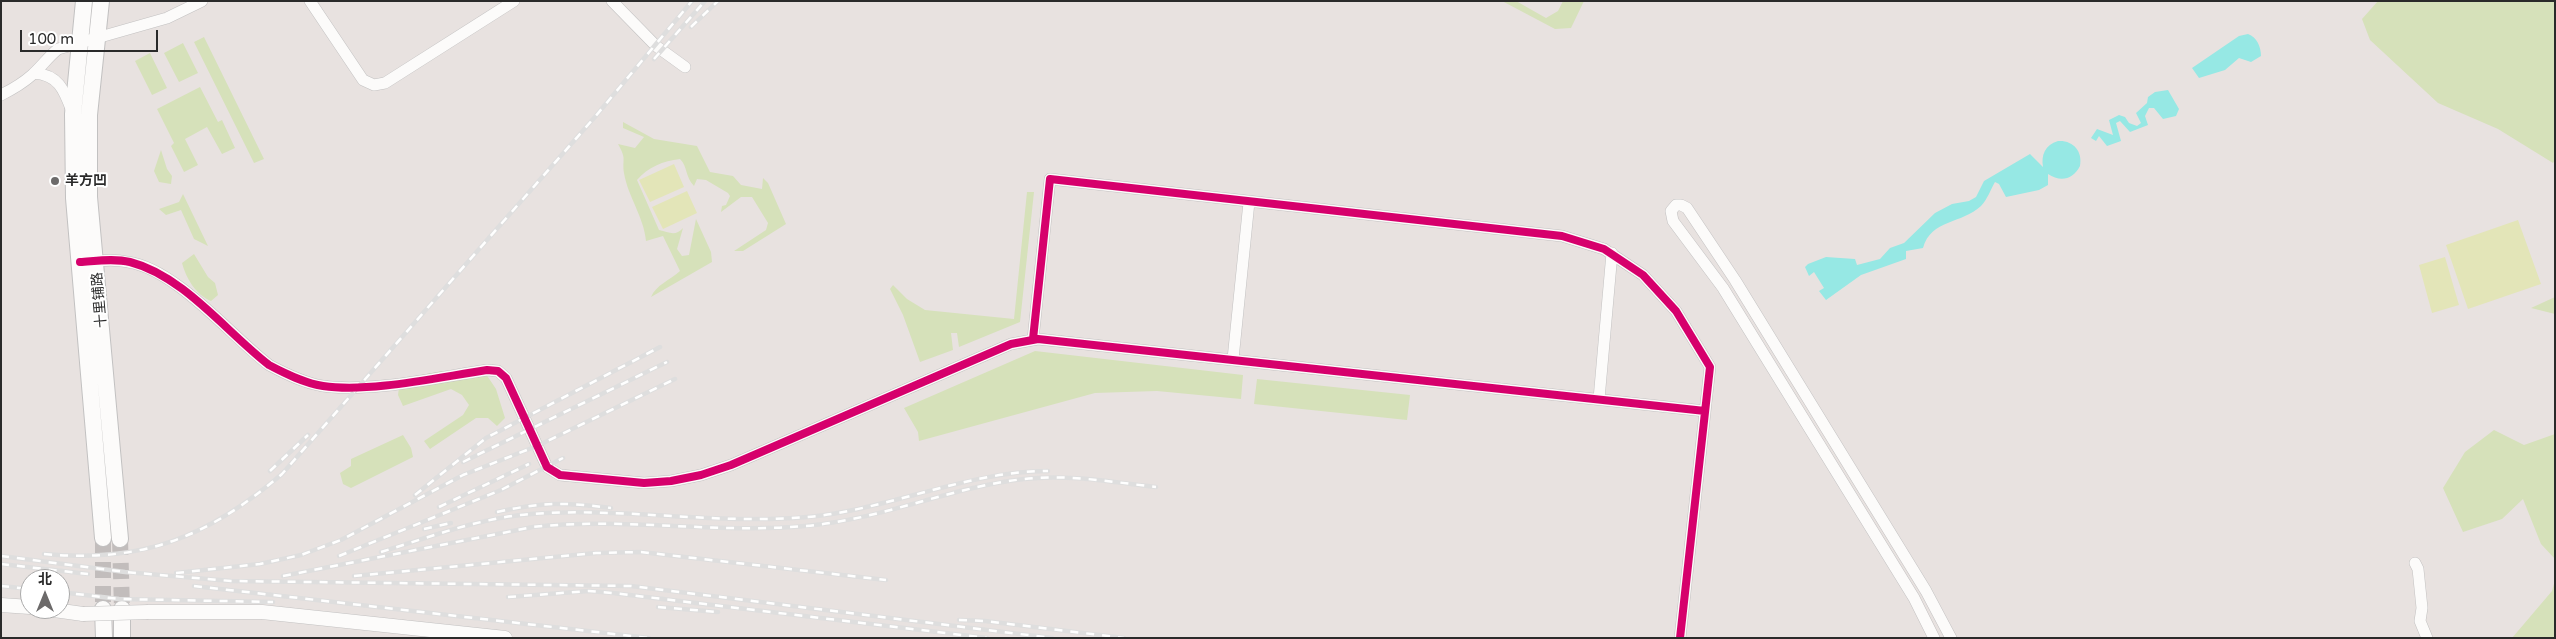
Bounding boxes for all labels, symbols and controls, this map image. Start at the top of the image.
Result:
scale bar [22,20,160,52]
text: 100 m [28,30,74,48]
place label: 羊方凹 [65,173,107,189]
marker: 羊方凹 [49,175,61,187]
street label: 十里铺路 [89,271,111,329]
north arrow [20,569,70,619]
text: 北 [38,571,52,588]

